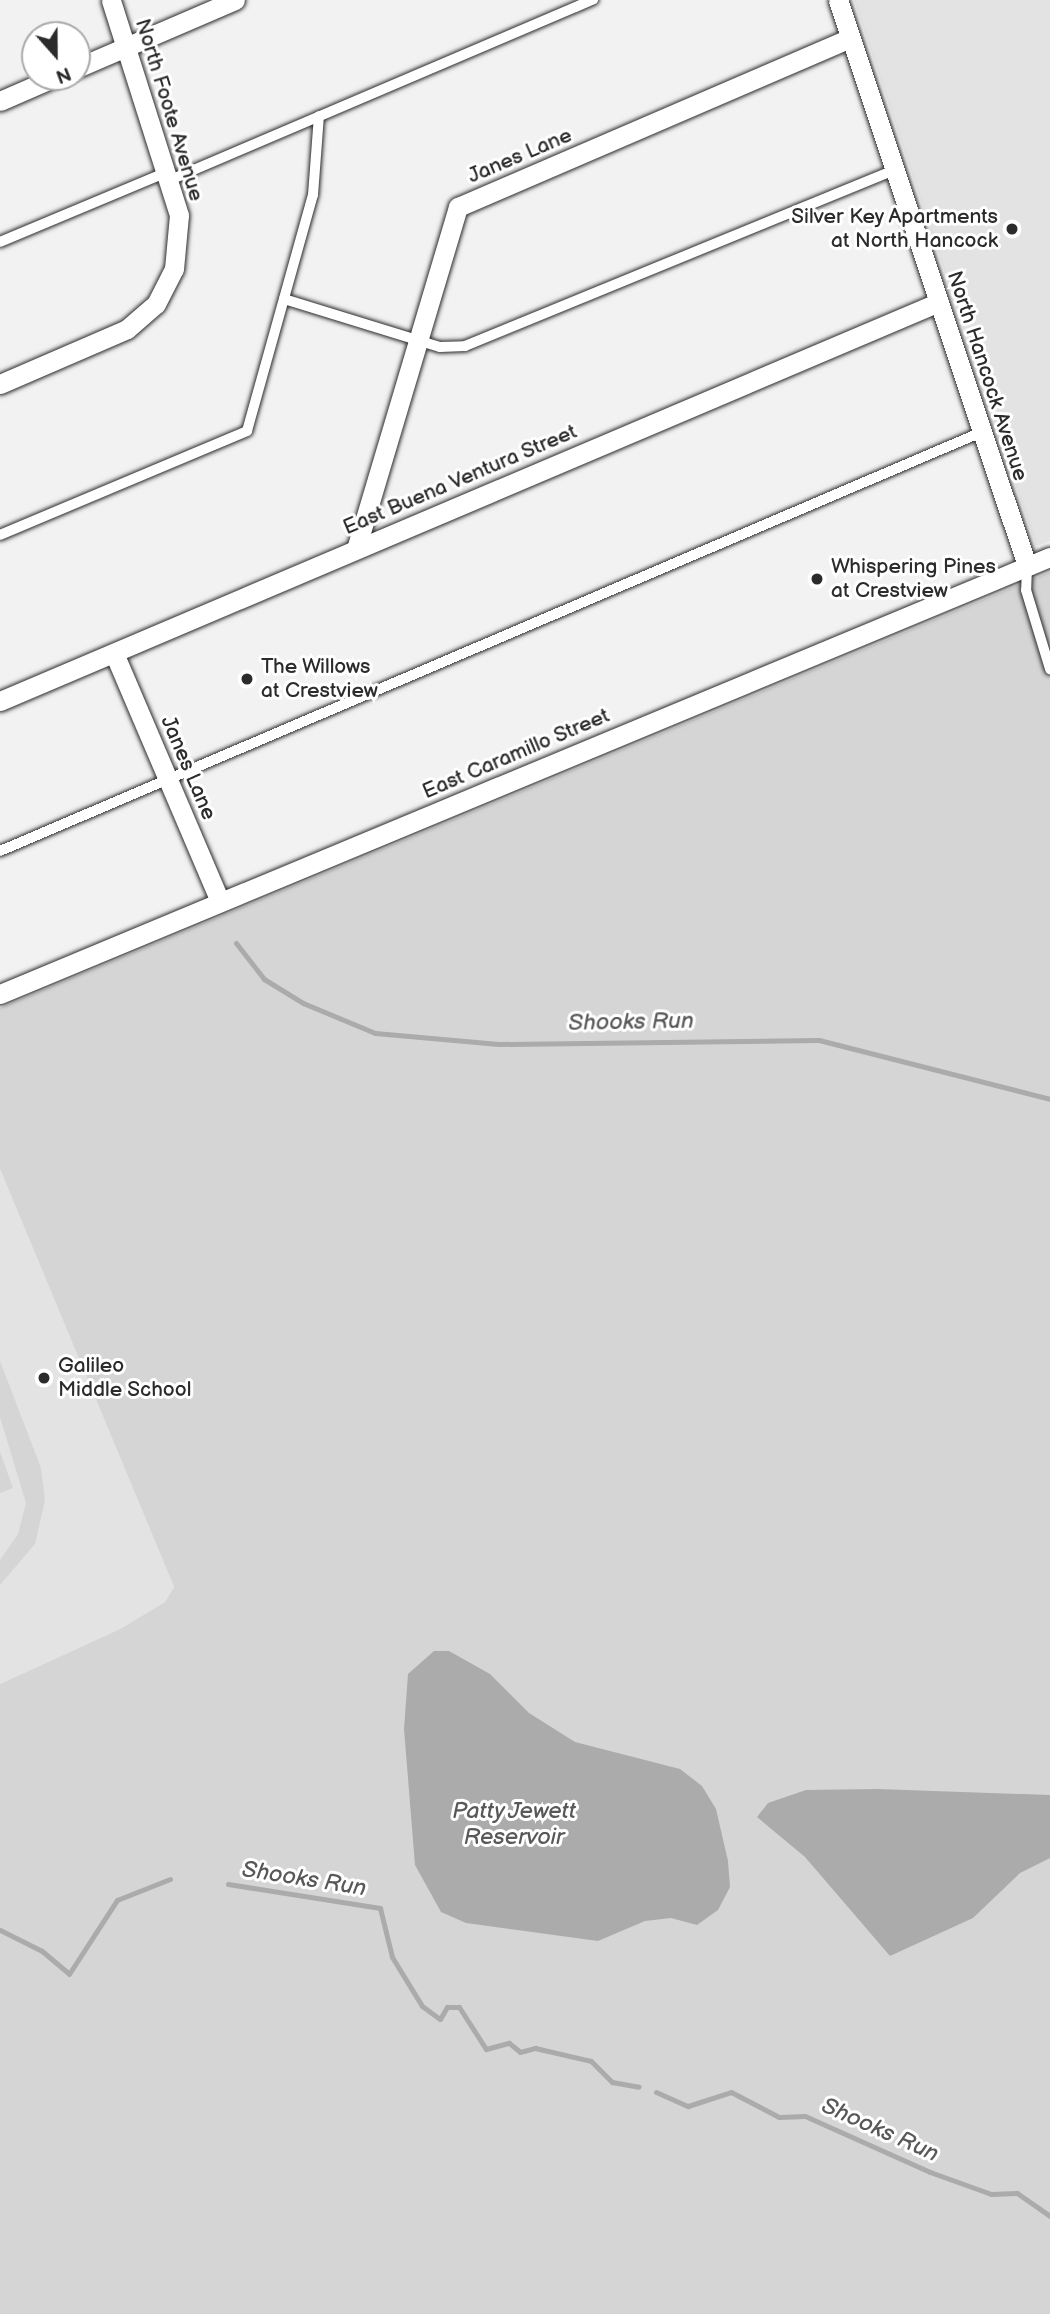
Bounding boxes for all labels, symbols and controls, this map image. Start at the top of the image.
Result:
street label: North Foote Avenue [129,16,209,204]
north arrow [21,21,91,91]
text: N [52,61,74,87]
street label: Janes Lane [464,123,576,189]
place label: Silver Key Apartments at North Hancock [790,204,998,254]
marker: Silver Key Apartments at North Hancock [1004,221,1020,237]
street label: North Hancock Avenue [941,268,1033,484]
street label: East Buena Ventura Street [339,419,581,541]
place label: Whispering Pines at Crestview [831,554,996,604]
marker: Whispering Pines at Crestview [809,571,825,587]
place label: The Willows at Crestview [261,654,378,704]
marker: The Willows at Crestview [239,671,255,687]
street label: East Caramillo Street [419,703,613,805]
street label: Janes Lane [155,712,221,824]
water label: Shooks Run [568,1007,694,1037]
place label: Galileo Middle School [58,1353,192,1403]
marker: Galileo Middle School [36,1370,52,1386]
water label: Patty Jewett Reservoir [451,1797,577,1851]
water label: Shooks Run [240,1856,368,1902]
water label: Shooks Run [817,2092,943,2168]

